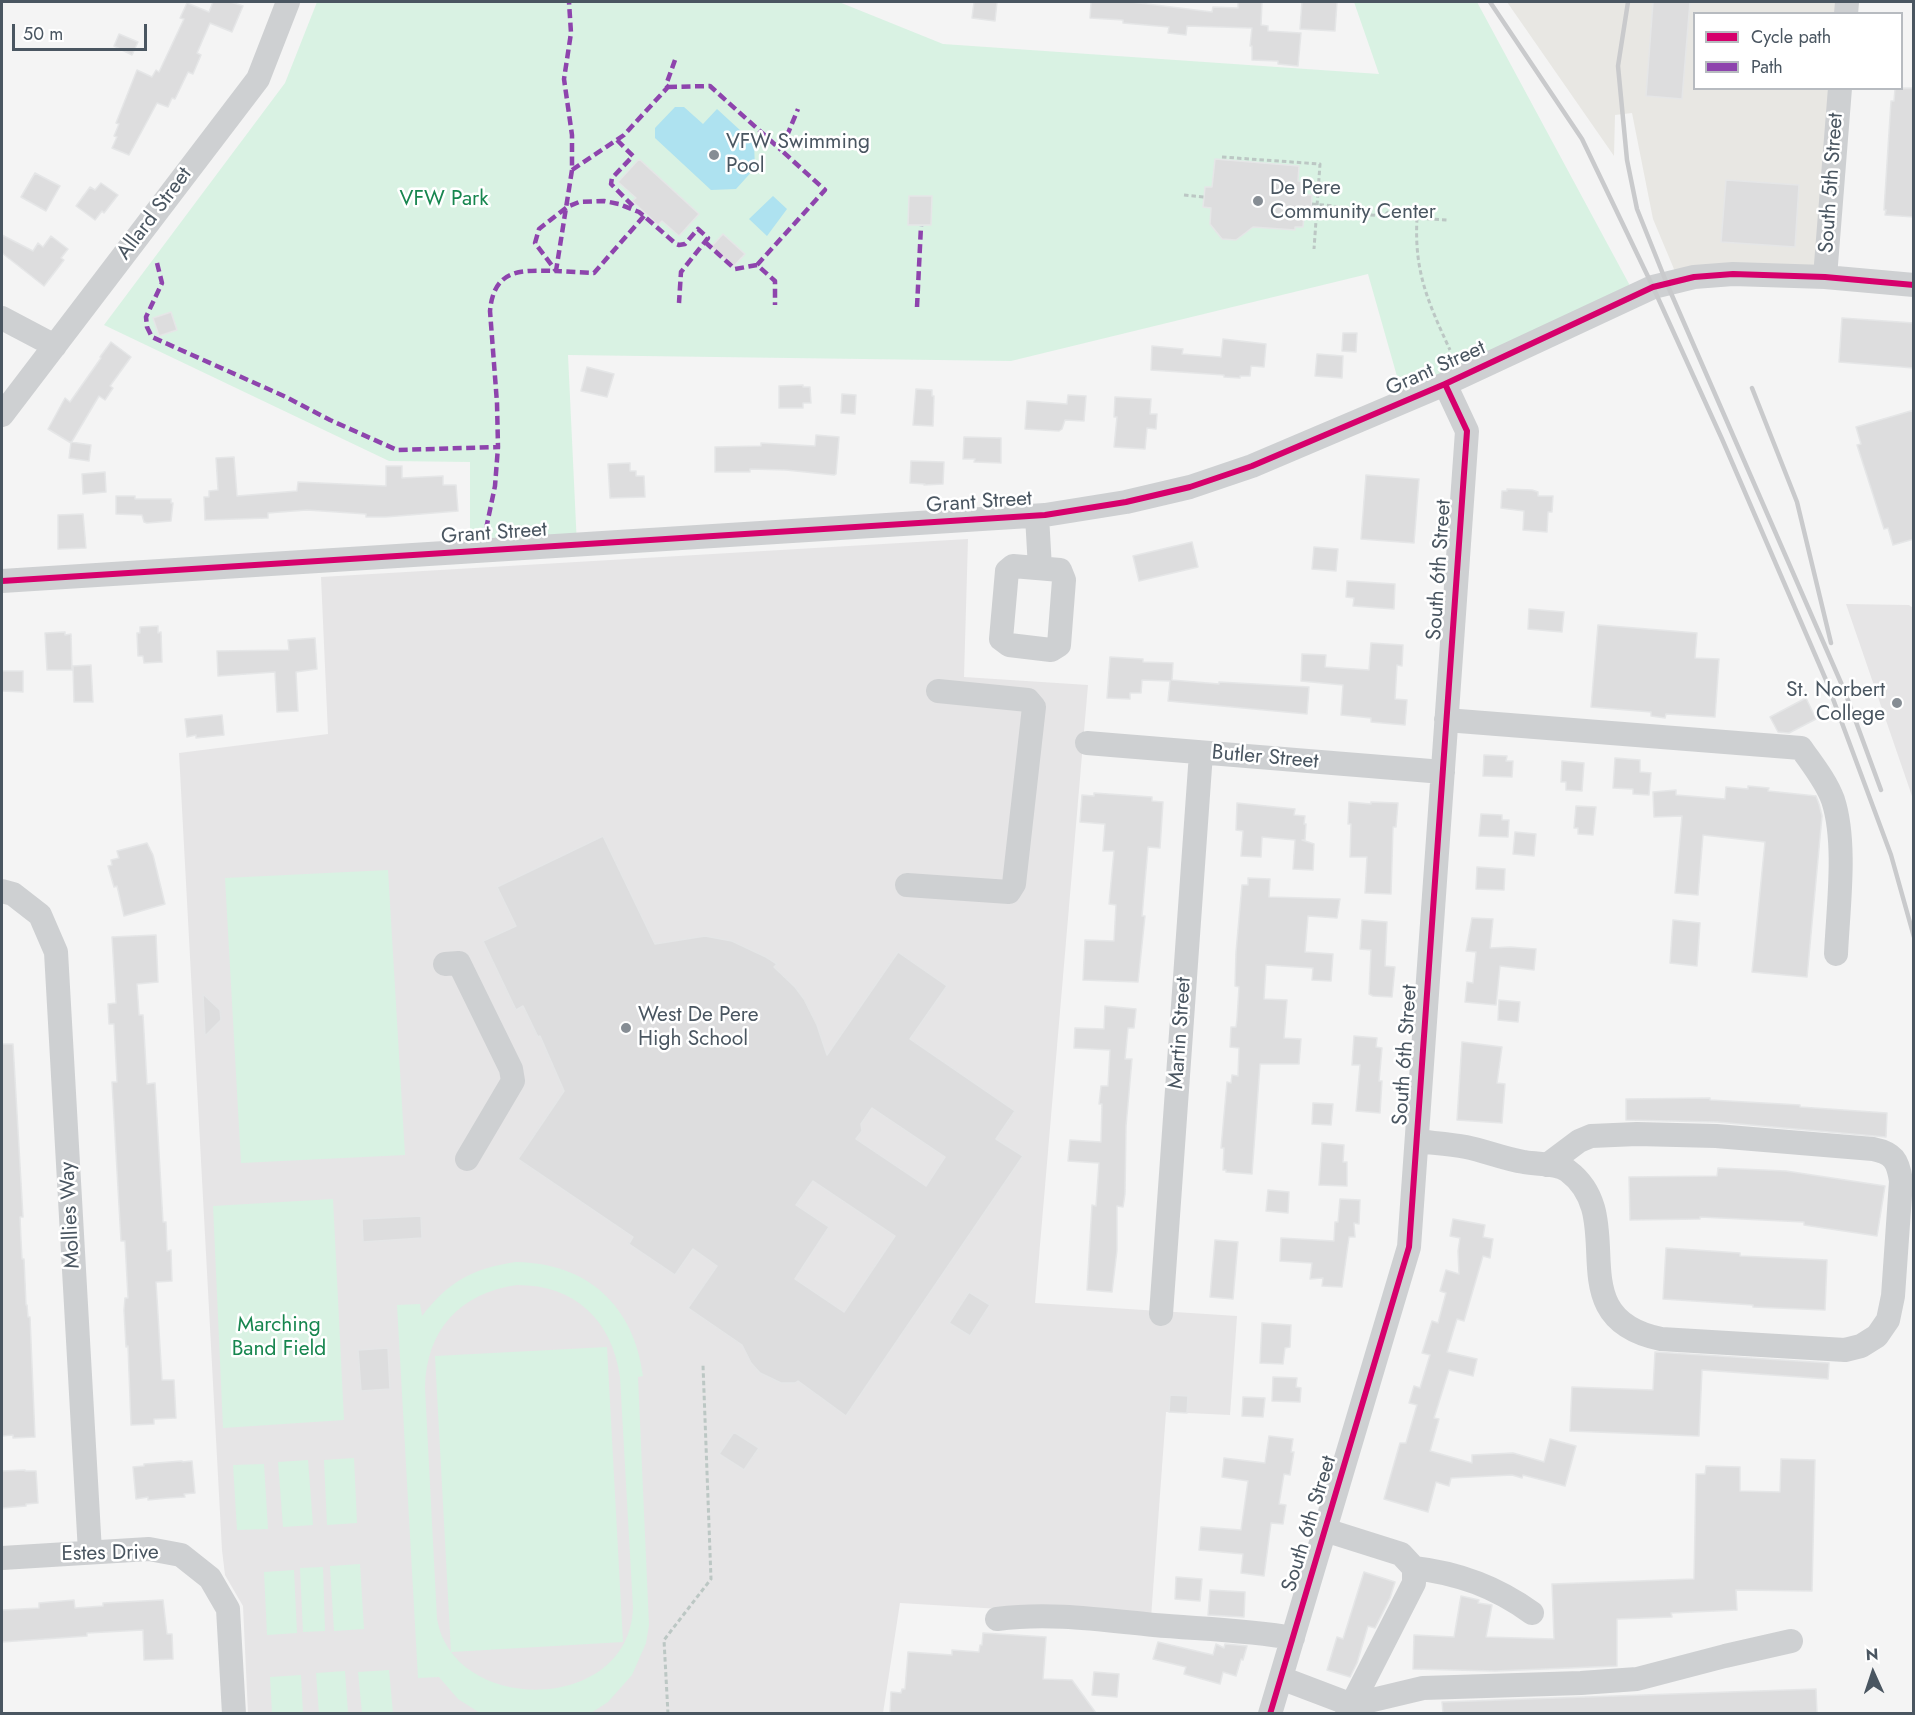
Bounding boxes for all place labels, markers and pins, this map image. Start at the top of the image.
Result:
place label: VFW Swimming Pool [726,130,870,180]
marker: VFW Swimming Pool [707,148,721,162]
place label: De Pere Community Center [1270,176,1436,226]
marker: De Pere Community Center [1251,194,1265,208]
place label: St. Norbert College [1786,678,1885,728]
marker: St. Norbert College [1890,696,1904,710]
place label: West De Pere High School [638,1003,759,1053]
marker: West De Pere High School [619,1021,633,1035]

